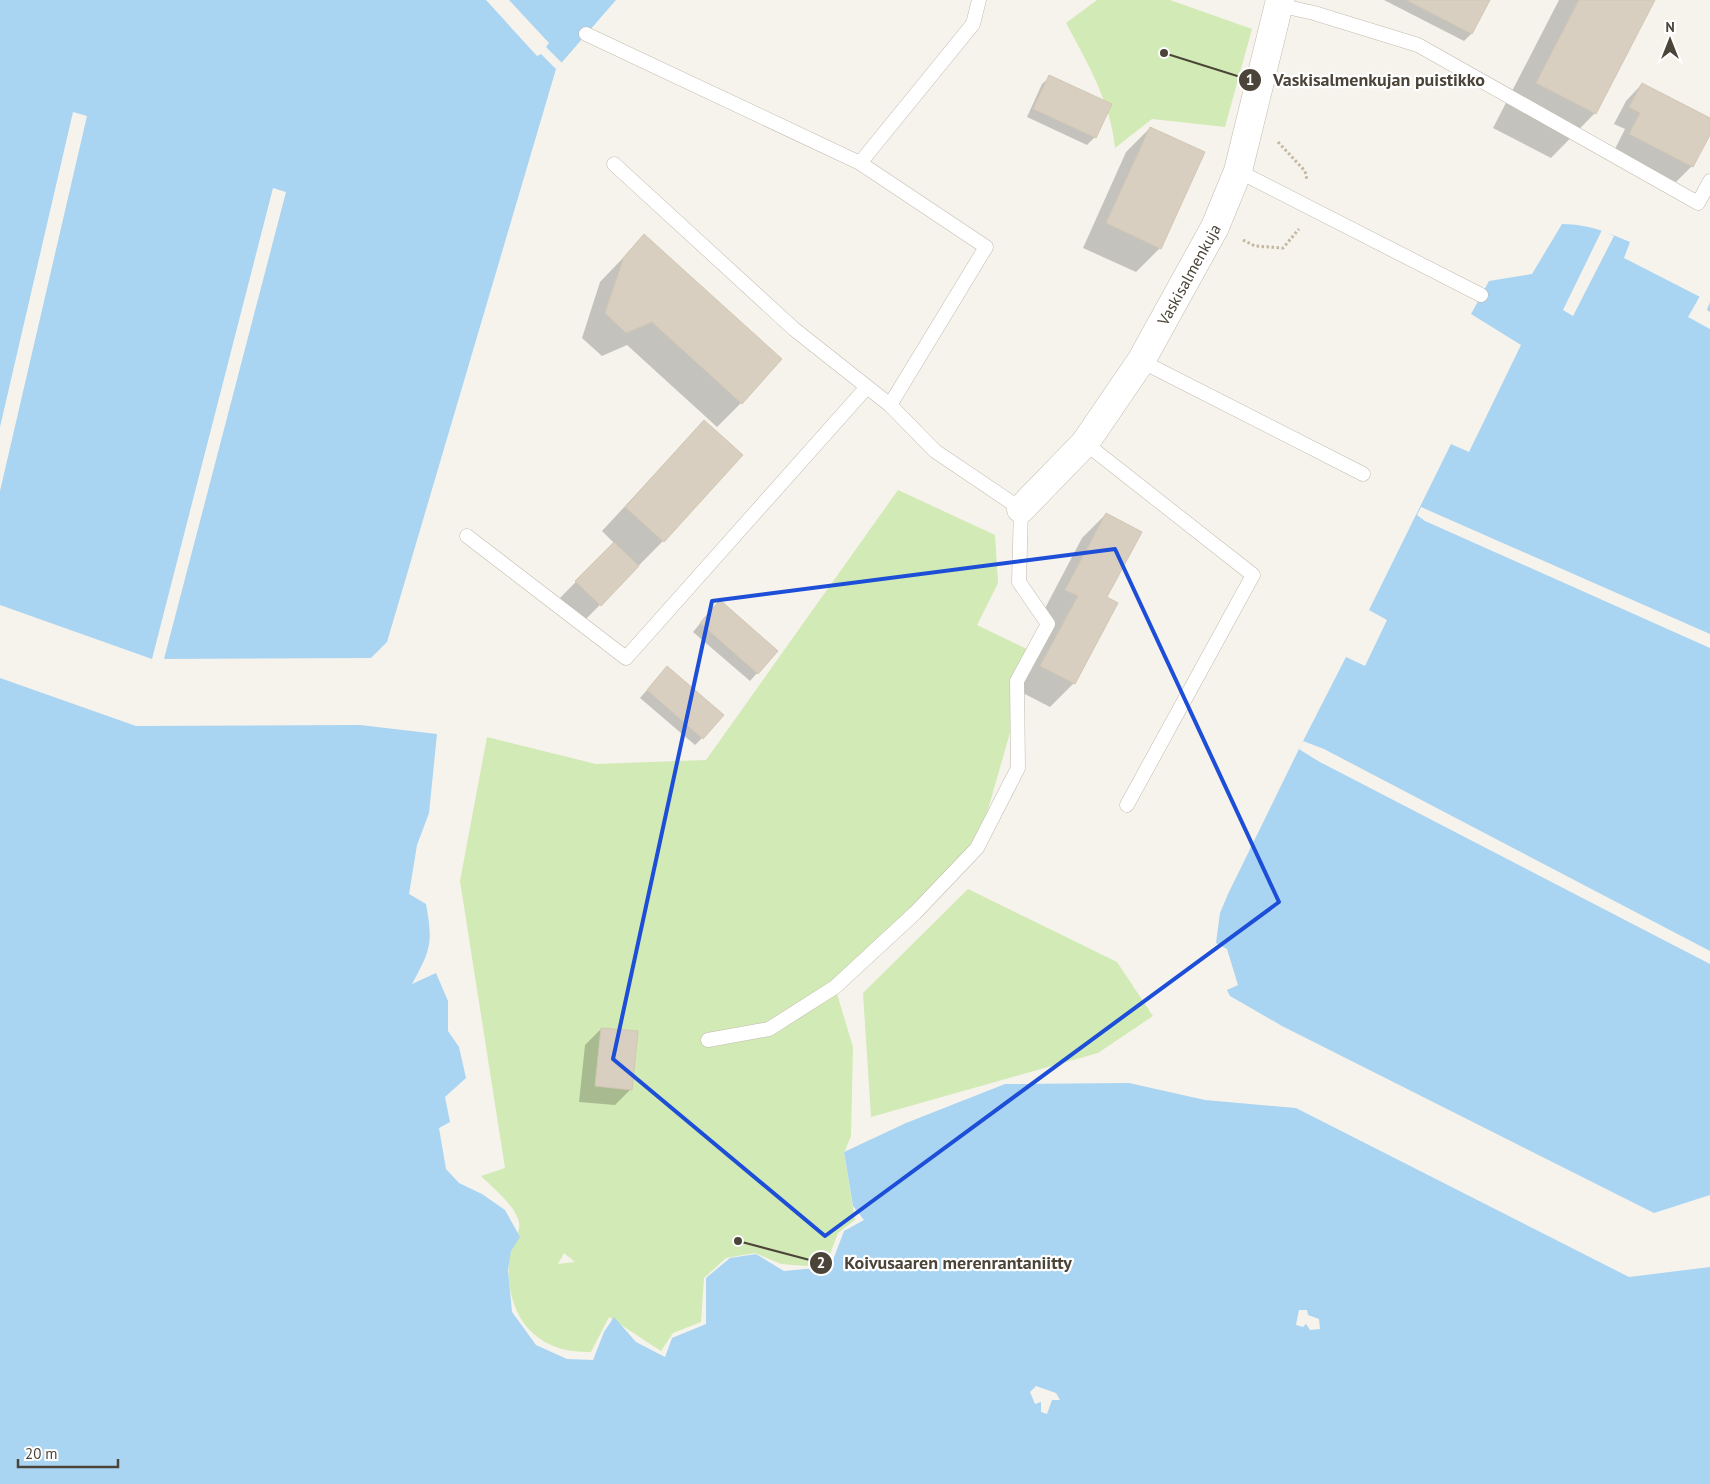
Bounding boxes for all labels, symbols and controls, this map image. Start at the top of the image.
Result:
north arrow [1645,15,1695,65]
text: N [1665,18,1675,36]
callout: Vaskisalmenkujan puistikko [1238,63,1495,96]
text: Vaskisalmenkujan puistikko [1272,68,1485,91]
text: 1 [1246,70,1254,89]
street label: Vaskisalmenkuja [1152,220,1225,330]
callout: Koivusaaren merenrantaniitty [809,1246,1081,1279]
text: Koivusaaren merenrantaniitty [844,1251,1072,1274]
text: 2 [817,1253,825,1272]
scale bar [18,1436,118,1468]
text: 20 m [25,1444,58,1463]

